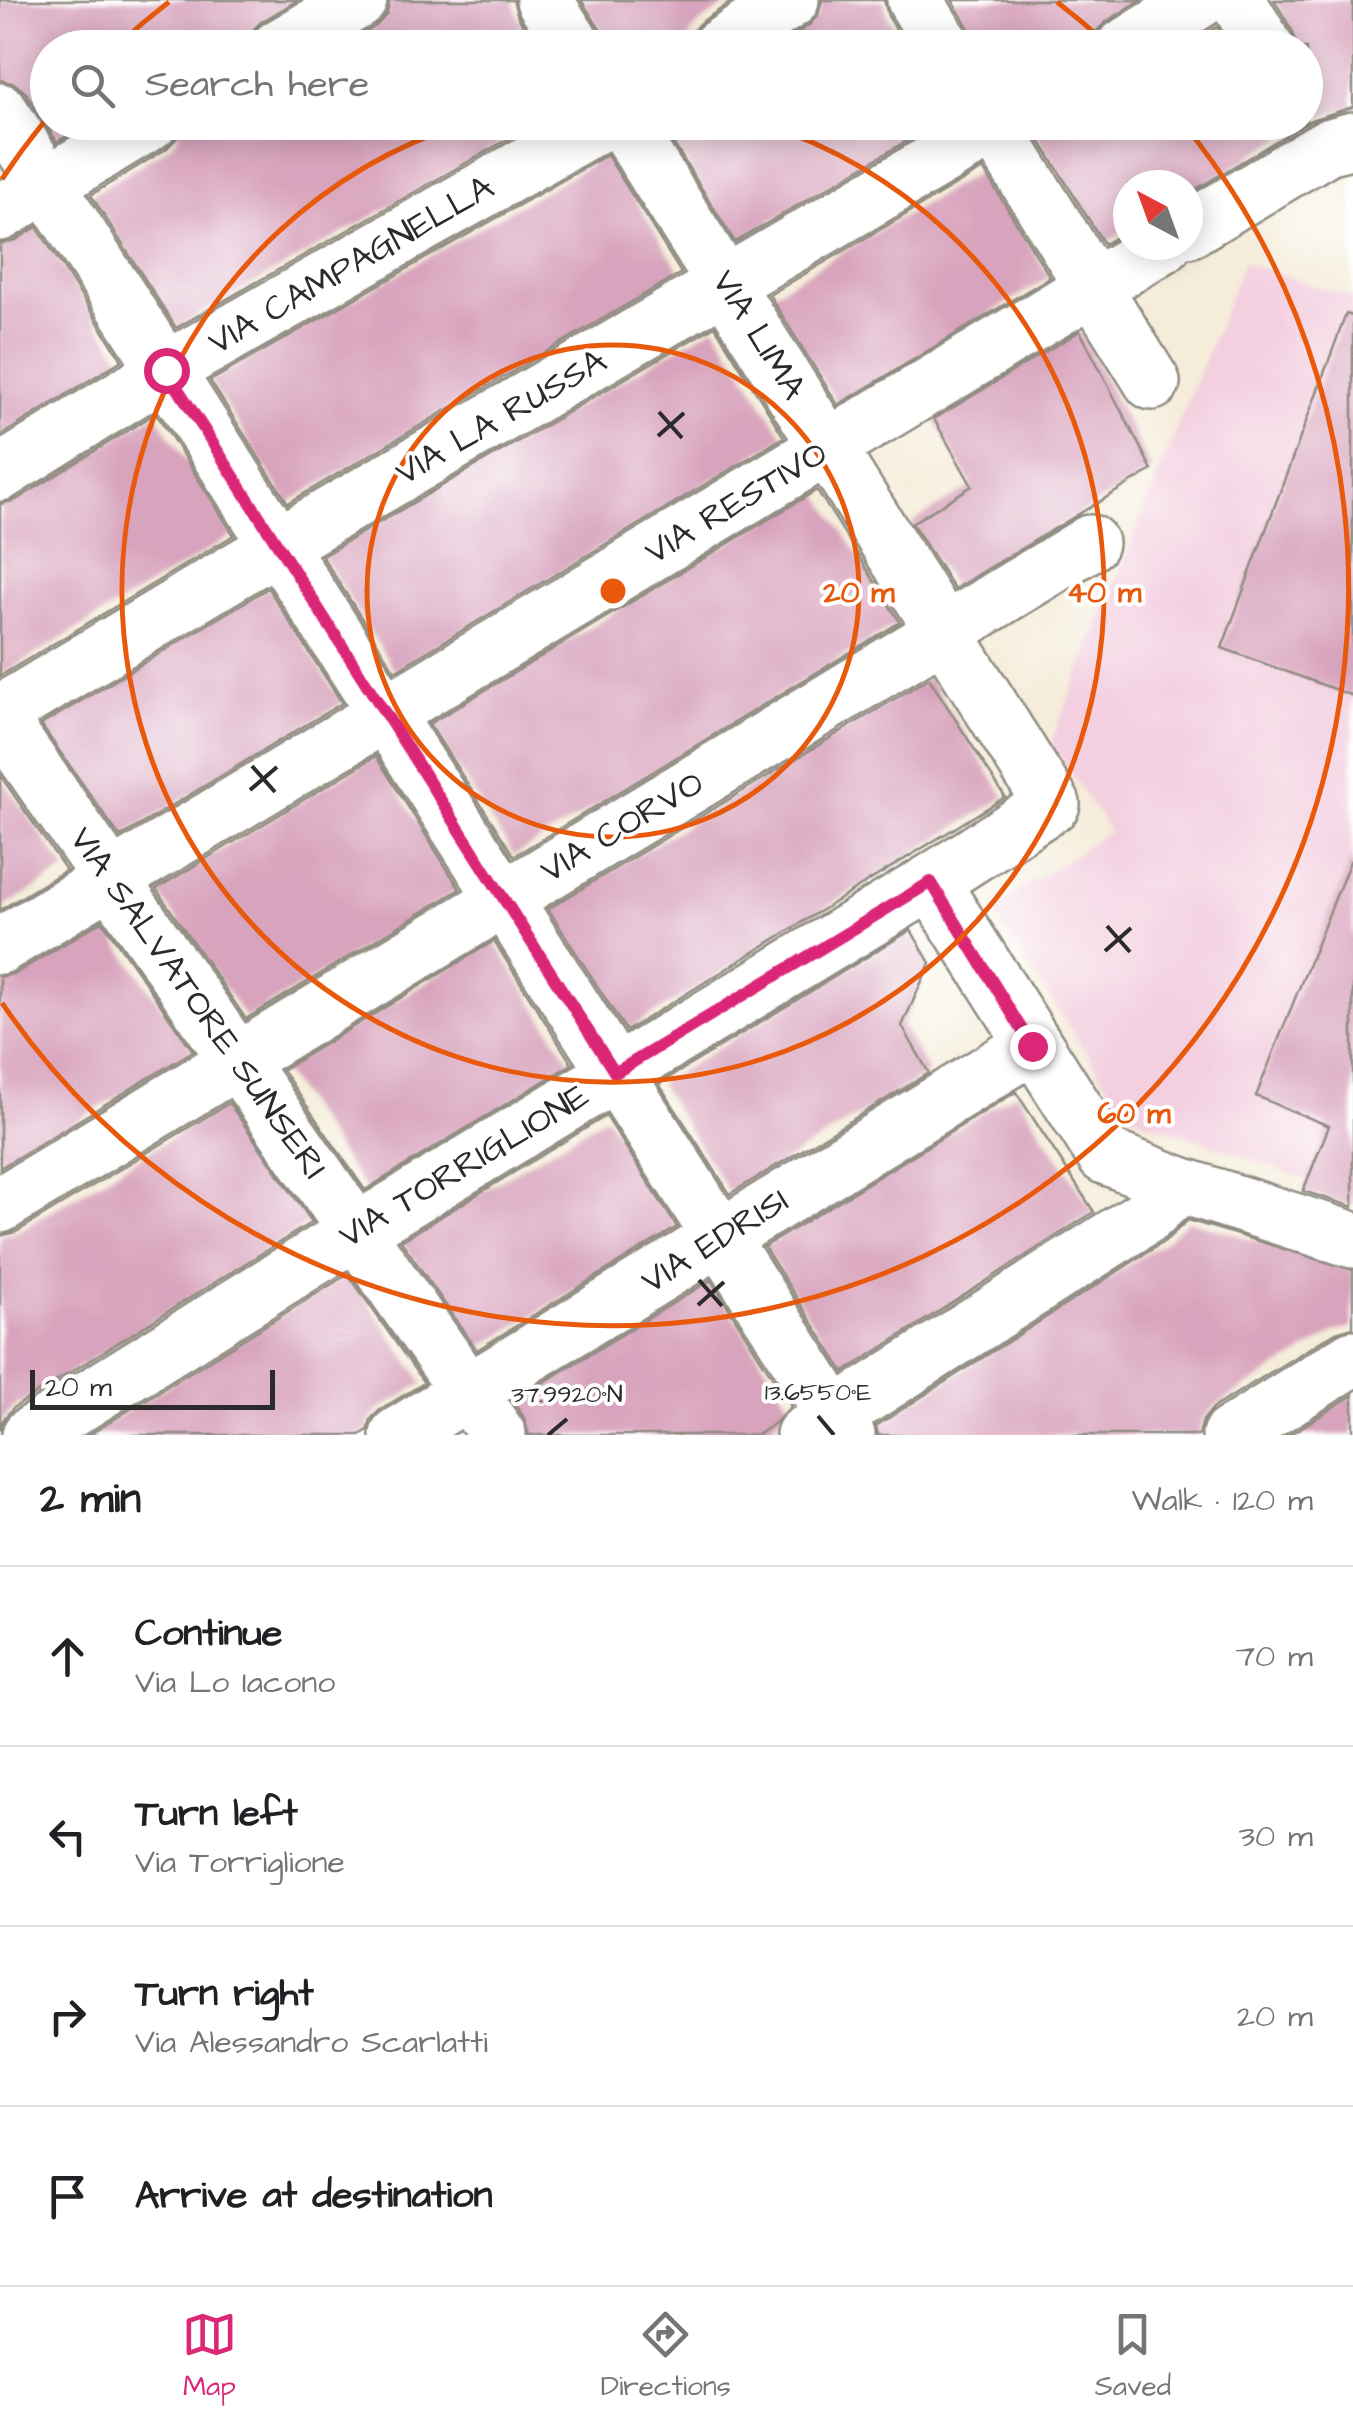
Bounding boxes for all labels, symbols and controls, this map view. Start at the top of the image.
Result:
search box [30,30,1323,140]
icon: search [65,58,120,113]
text: Search here [145,59,369,111]
street label: VIA CAMPAGNELLA [199,163,503,367]
north arrow [1113,170,1203,260]
street label: VIA LIMA [700,261,818,409]
street label: VIA LA RUSSA [386,337,616,497]
route start [144,348,190,394]
street label: VIA RESTIVO [636,429,836,577]
text: 20 m [822,572,895,614]
text: 40 m [1067,572,1142,614]
centre of rings [595,573,631,609]
street label: VIA CORVO [531,759,713,895]
street label: VIA SALVATORE SUNSERI [58,817,338,1189]
route end [1010,1024,1056,1070]
street label: VIA TORRIGLIONE [330,1072,599,1260]
text: 60 m [1097,1093,1171,1135]
street label: VIA EDRISI [632,1176,798,1306]
scale bar [30,1365,275,1410]
text: 20 m [45,1368,112,1407]
text: 13.6550°E [765,1375,871,1410]
text: 37.9920°N [511,1377,623,1412]
text: 2 min [40,1471,141,1529]
text: Walk · 120 m [1132,1478,1313,1523]
text: Continue [135,1608,282,1660]
icon: ahead [40,1629,95,1684]
text: 70 m [1235,1634,1313,1679]
text: Via Lo Iacono [135,1660,335,1705]
text: Turn left [135,1788,298,1840]
icon: left [40,1809,95,1864]
text: 30 m [1239,1814,1313,1859]
text: Via Torriglione [135,1840,345,1885]
text: Turn right [135,1968,314,2020]
icon: right [40,1989,95,2044]
text: 20 m [1237,1994,1313,2039]
text: Via Alessandro Scarlatti [135,2020,488,2065]
icon: arrive [40,2169,95,2224]
text: Arrive at destination [135,2170,492,2222]
tab: Map [182,2307,237,2406]
tab: Directions [601,2307,731,2406]
tab: Saved [1095,2307,1171,2406]

